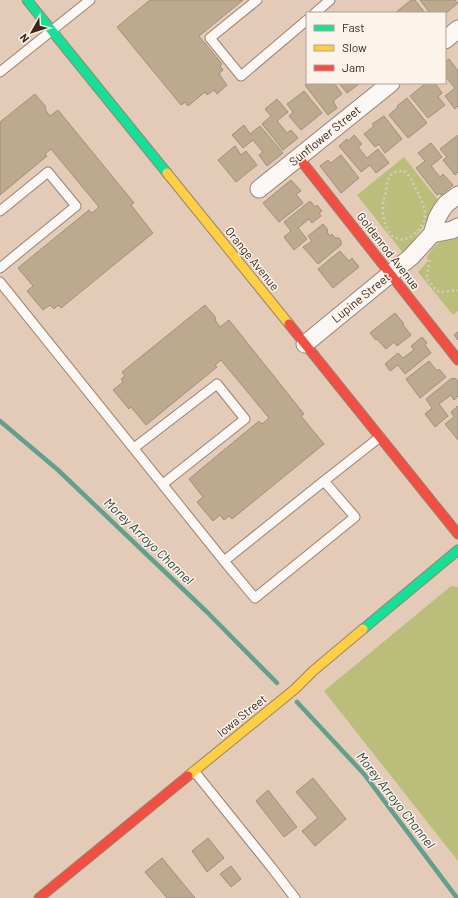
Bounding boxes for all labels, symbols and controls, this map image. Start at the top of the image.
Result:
north arrow [12,12,52,52]
legend [306,12,446,84]
text: Fast [342,20,365,34]
text: N [16,32,31,46]
text: Slow [342,40,367,54]
text: Jam [342,60,365,74]
street label: Sunflower Street [286,102,363,168]
street label: Goldenrod Avenue [354,209,423,292]
street label: Orange Avenue [223,224,283,293]
street label: Lupine Street [328,269,392,325]
water label: Morey Arroyo Channel [101,494,197,588]
street label: Iowa Street [214,691,269,739]
water label: Morey Arroyo Channel [353,749,439,852]

